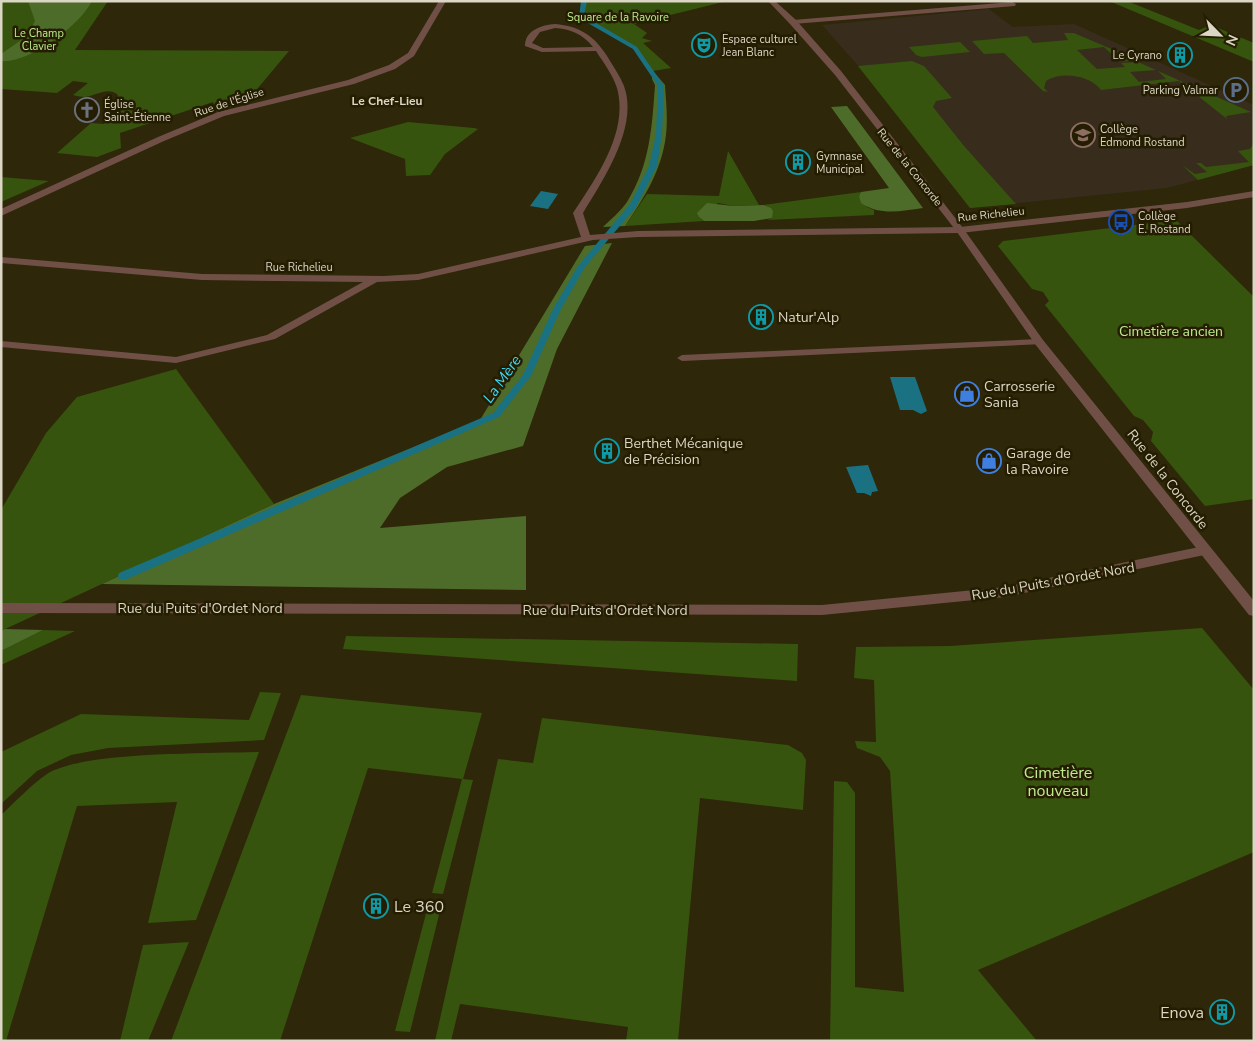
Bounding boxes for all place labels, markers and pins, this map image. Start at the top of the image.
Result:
theatre icon: Espace culturel Jean Blanc [691,32,717,58]
place label: Espace culturel Jean Blanc [721,32,798,60]
building icon: Le Cyrano [1167,42,1193,68]
place label: Le Cyrano [1113,48,1162,63]
parking icon: Parking Valmar [1223,77,1249,103]
place label: Parking Valmar [1143,83,1218,98]
place label: Église Saint-Étienne [104,96,171,125]
church icon: Église Saint-Étienne [74,97,100,123]
school or university icon: Collège Edmond Rostand [1070,122,1096,148]
place label: Collège Edmond Rostand [1100,122,1185,150]
building icon: Gymnase Municipal [785,149,811,175]
place label: Gymnase Municipal [816,149,864,177]
bus stop icon: Collège E. Rostand [1108,209,1134,235]
place label: Collège E. Rostand [1138,209,1191,237]
building icon: Natur'Alp [748,304,774,330]
place label: Natur'Alp [778,308,839,327]
place label: Carrosserie Sania [984,377,1055,412]
shop icon: Carrosserie Sania [954,381,980,407]
place label: Berthet Mécanique de Précision [624,434,743,469]
building icon: Berthet Mécanique de Précision [594,438,620,464]
place label: Garage de la Ravoire [1006,444,1071,479]
shop icon: Garage de la Ravoire [976,448,1002,474]
building icon: Le 360 [363,893,389,919]
place label: Le 360 [394,896,444,918]
building icon: Enova [1209,999,1235,1025]
place label: Enova [1160,1002,1204,1024]

